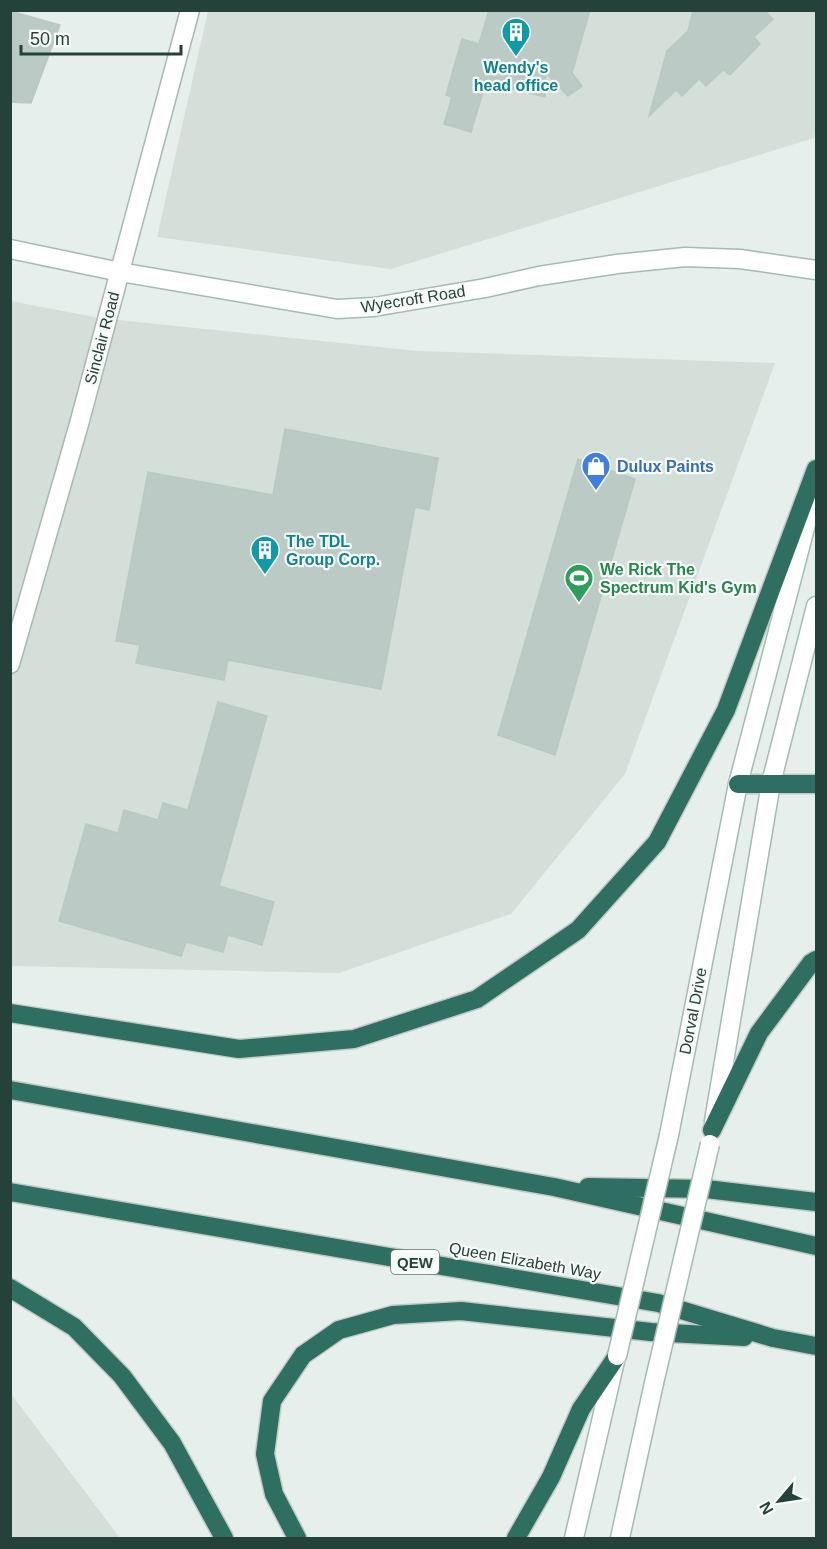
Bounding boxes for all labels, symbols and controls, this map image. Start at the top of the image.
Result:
building icon: Wendy's head office [500,16,532,58]
scale bar [21,18,182,56]
text: 50 m [30,29,70,49]
place label: Wendy's head office [474,59,558,94]
street label: Wyecroft Road [359,282,467,316]
street label: Sinclair Road [81,290,123,386]
shop icon: Dulux Paints [580,450,612,492]
place label: Dulux Paints [617,458,714,475]
place label: The TDL Group Corp. [286,533,380,568]
building icon: The TDL Group Corp. [249,534,281,576]
place label: We Rick The Spectrum Kid's Gym [600,561,757,596]
sports icon: We Rick The Spectrum Kid's Gym [563,562,595,604]
street label: Dorval Drive [676,966,710,1056]
street label: Queen Elizabeth Way [448,1239,602,1283]
road number: QEW [391,1250,439,1274]
north arrow [749,1471,809,1531]
text: N [756,1499,777,1517]

